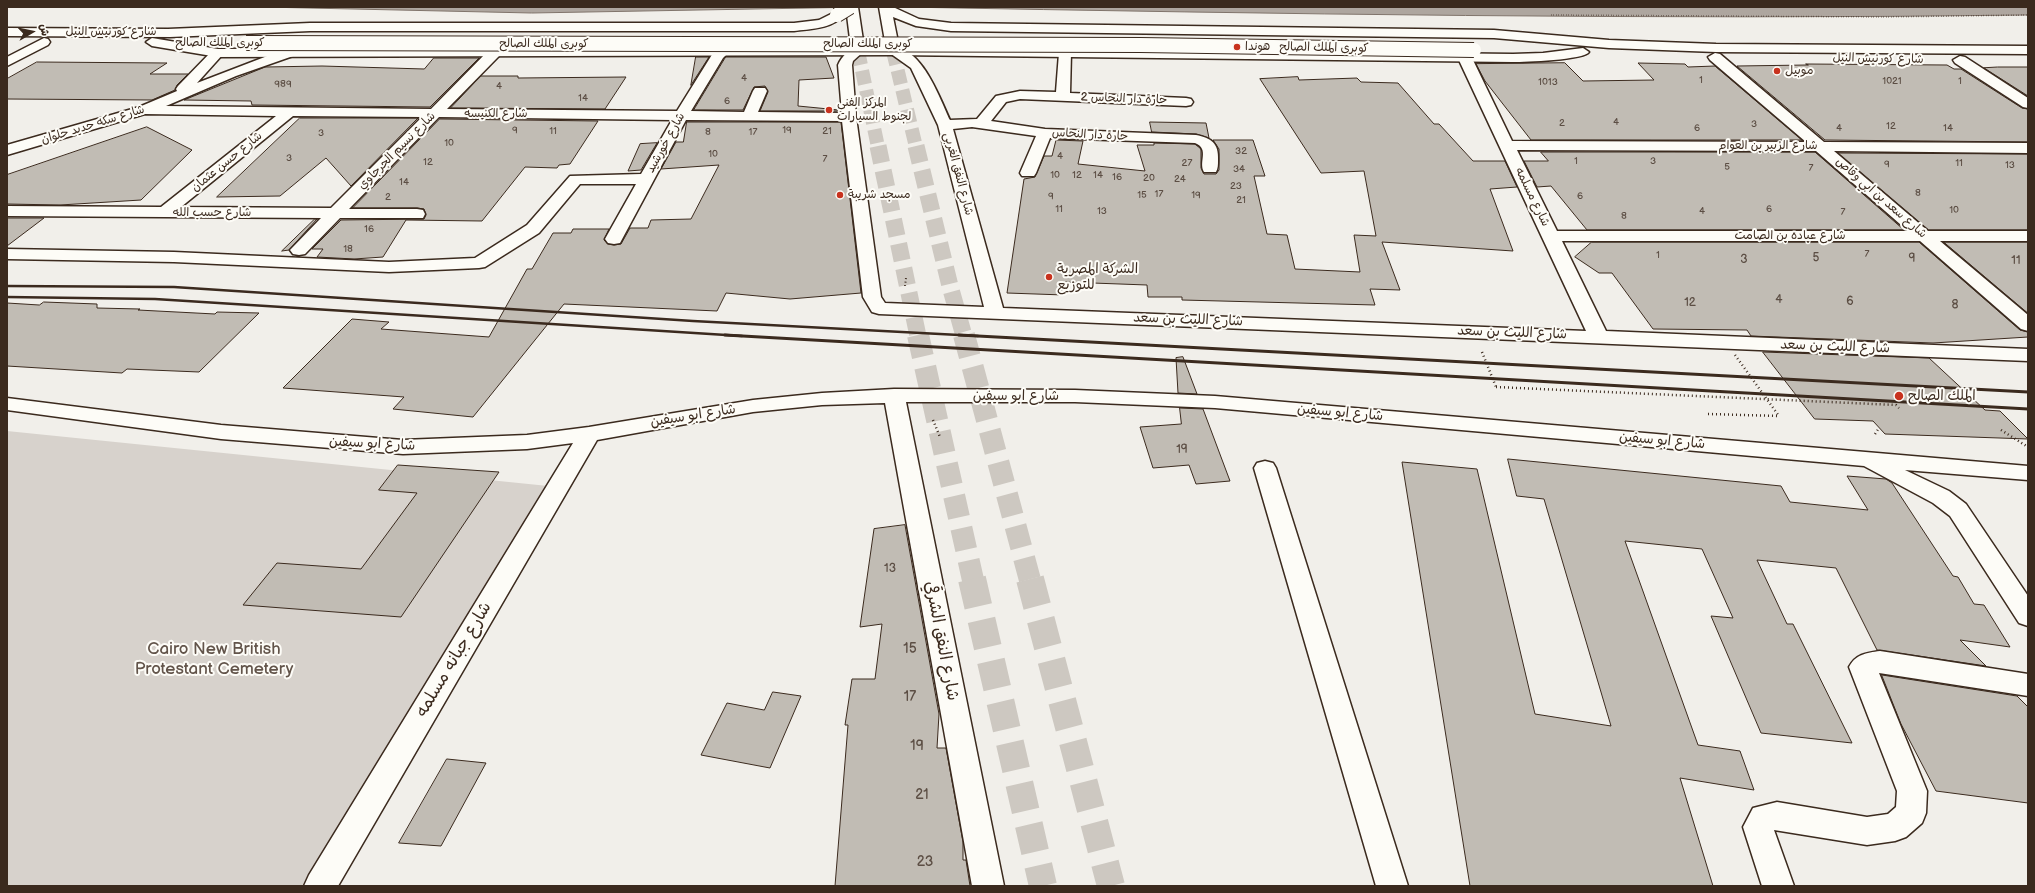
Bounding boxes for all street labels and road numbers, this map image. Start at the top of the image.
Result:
street label: شارع كورنيش النيل [65,25,157,39]
street label: كوبرى الملك الصالح [175,36,265,50]
street label: كوبرى الملك الصالح [499,37,589,51]
street label: كوبرى الملك الصالح [823,37,913,51]
street label: كوبرى الملك الصالح [1279,40,1369,56]
street label: شارع كورنيش النيل [1832,51,1924,67]
street label: حارة دار النحاس 2 [1080,90,1168,108]
street label: شارع سكه حديد حلوان [40,102,146,148]
street label: شارع الكنيسه [464,107,528,121]
street label: شارع نسيم الجرجاوي [355,109,439,193]
street label: شارع خورشيد [644,110,688,176]
street label: حارة دار النحاس [1051,126,1129,144]
street label: شارع حسن عثمان [189,129,265,195]
street label: شارع النفق الغربى [940,131,976,217]
street label: شارع الزبير بن العوام [1718,139,1818,153]
street label: شارع سعد بن ابي وقاص [1833,155,1929,241]
street label: شارع مسلمه [1511,165,1553,229]
street label: شارع حسب الله [173,206,251,220]
street label: شارع عباده بن الصامت [1734,229,1846,243]
street label: شارع الليث بن سعد [1133,310,1243,330]
street label: شارع الليث بن سعد [1457,323,1567,343]
street label: شارع الليث بن سعد [1780,337,1890,357]
street label: شارع ابو سيفين [973,388,1059,404]
street label: شارع ابو سيفين [649,401,737,431]
street label: شارع ابو سيفين [1296,401,1384,425]
street label: شارع ابو سيفين [1618,429,1706,453]
street label: شارع ابو سيفين [328,433,416,455]
street label: شارع النفق الشرقي [919,579,963,703]
street label: شارع جبانه مسلمه [411,599,497,721]

